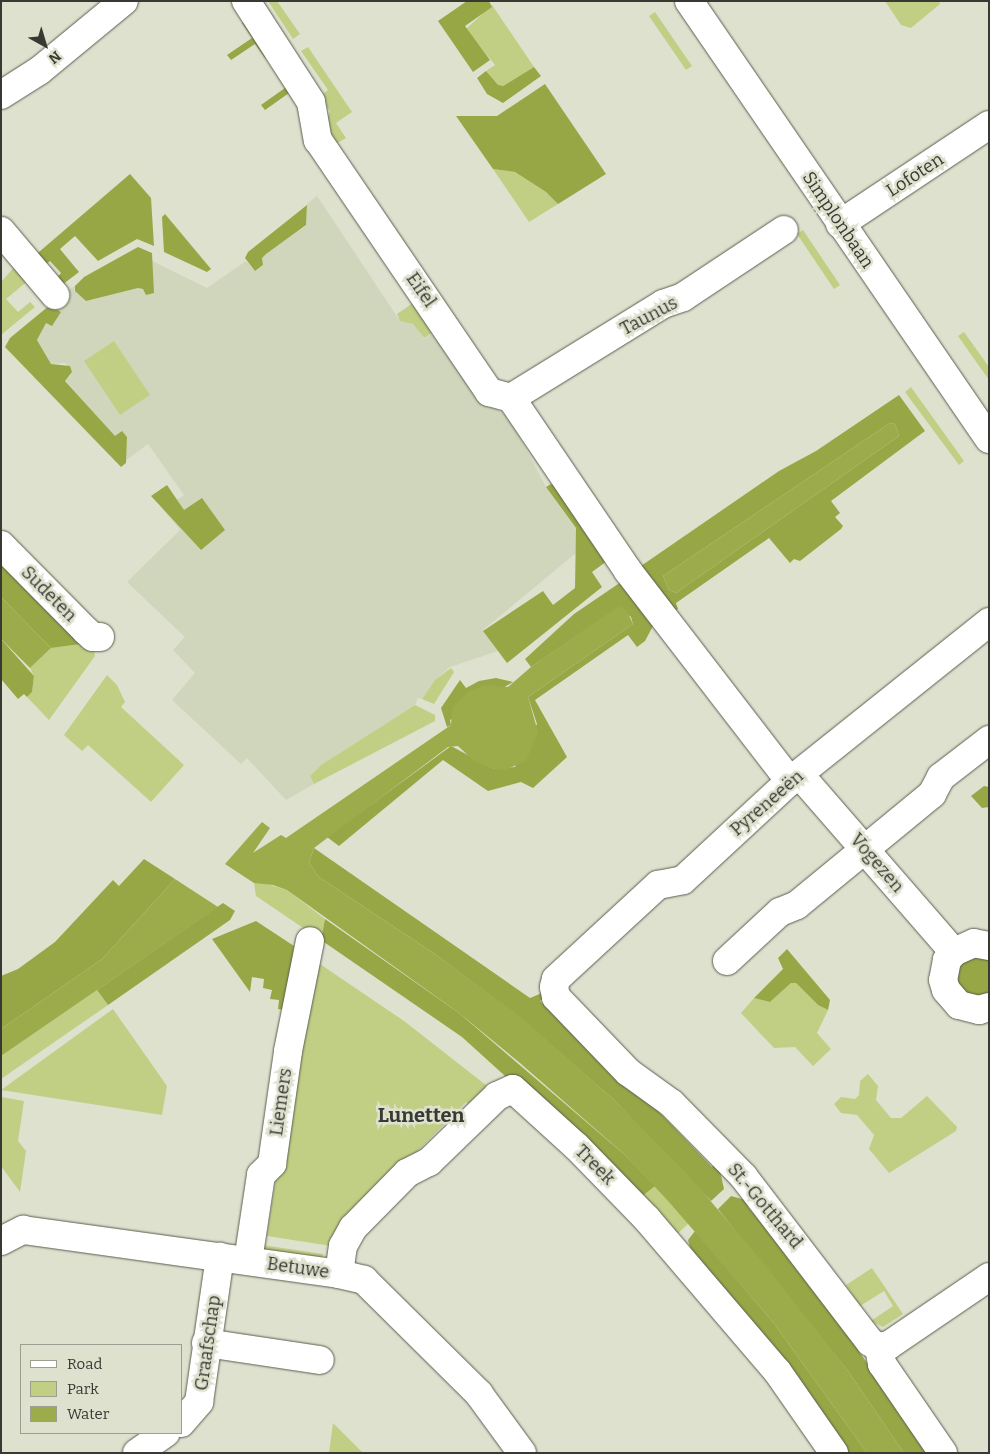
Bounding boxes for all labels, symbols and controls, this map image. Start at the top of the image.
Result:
north arrow [20,20,70,70]
text: N [45,47,64,67]
street label: Lofoten [882,149,948,201]
street label: Simplonbaan [798,168,878,272]
street label: Eifel [401,268,441,312]
street label: Taunus [617,292,681,340]
street label: Sudeten [17,562,81,626]
street label: Pyreneeën [726,765,808,841]
street label: Vogezen [846,829,908,897]
street label: Liemers [266,1067,296,1137]
district label: Lunetten [378,1103,464,1127]
street label: Treek [571,1141,619,1189]
street label: St.-Gotthard [723,1159,807,1253]
street label: Betuwe [266,1253,330,1283]
street label: Graafschap [191,1294,225,1392]
legend [20,1344,182,1434]
text: Road [67,1355,102,1373]
text: Park [67,1380,99,1398]
text: Water [67,1405,109,1423]

